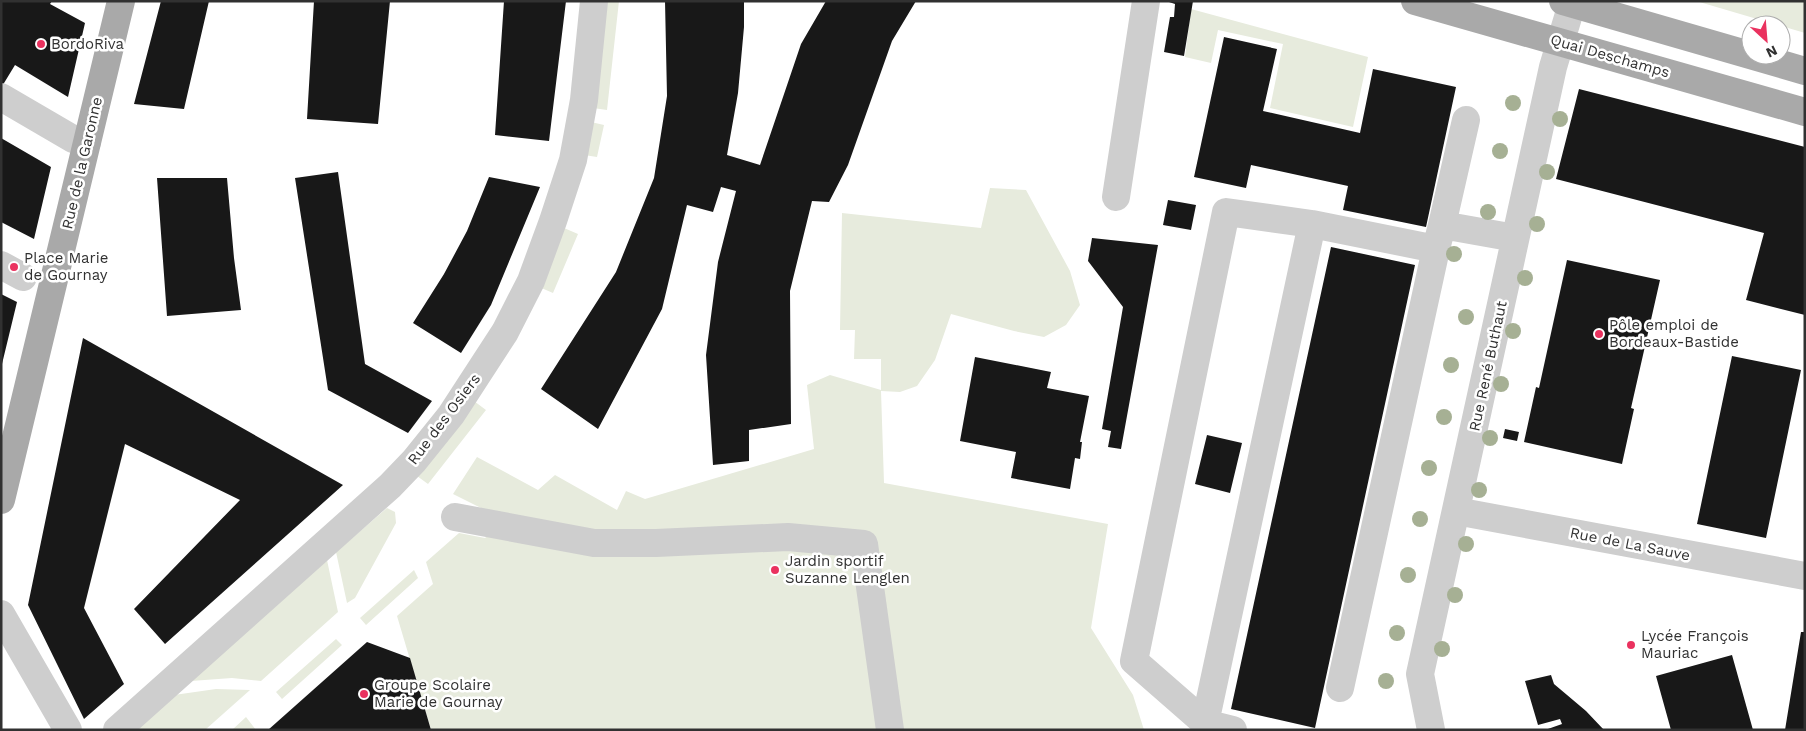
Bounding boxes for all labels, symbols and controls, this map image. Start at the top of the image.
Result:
north arrow [1741,15,1791,65]
street label: Quai Deschamps [1548,30,1672,82]
place label: BordoRiva [51,35,124,53]
marker: BordoRiva [35,38,47,50]
text: N [1764,42,1780,61]
street label: Rue de la Garonne [58,95,106,231]
place label: Place Marie de Gournay [24,249,108,284]
marker: Place Marie de Gournay [8,261,20,273]
street label: Rue René Buthaut [1465,298,1511,433]
place label: Pôle emploi de Bordeaux-Bastide [1609,316,1739,351]
marker: Pôle emploi de Bordeaux-Bastide [1593,328,1605,340]
street label: Rue des Osiers [404,370,484,468]
street label: Rue de La Sauve [1568,524,1692,564]
place label: Jardin sportif Suzanne Lenglen [785,552,910,587]
marker: Jardin sportif Suzanne Lenglen [769,564,781,576]
place label: Lycée François Mauriac [1641,627,1749,662]
marker: Lycée François Mauriac [1625,639,1637,651]
place label: Groupe Scolaire Marie de Gournay [374,676,503,711]
marker: Groupe Scolaire Marie de Gournay [358,688,370,700]

